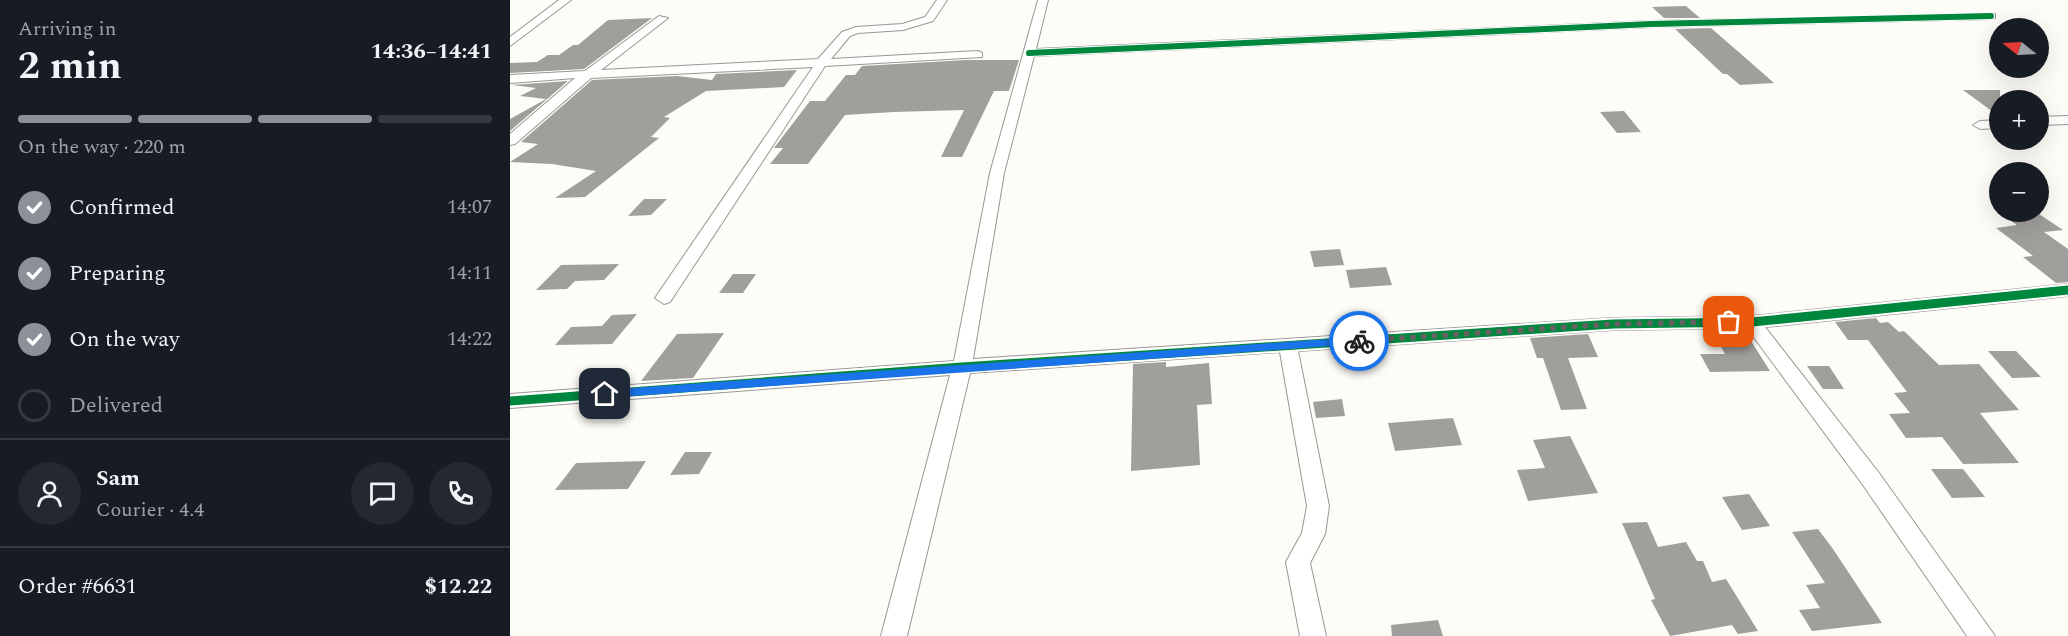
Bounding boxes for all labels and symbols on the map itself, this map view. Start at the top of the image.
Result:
north arrow [1989,18,2049,78]
pin [1703,296,1754,347]
courier [1329,311,1389,371]
pin [579,368,630,419]

